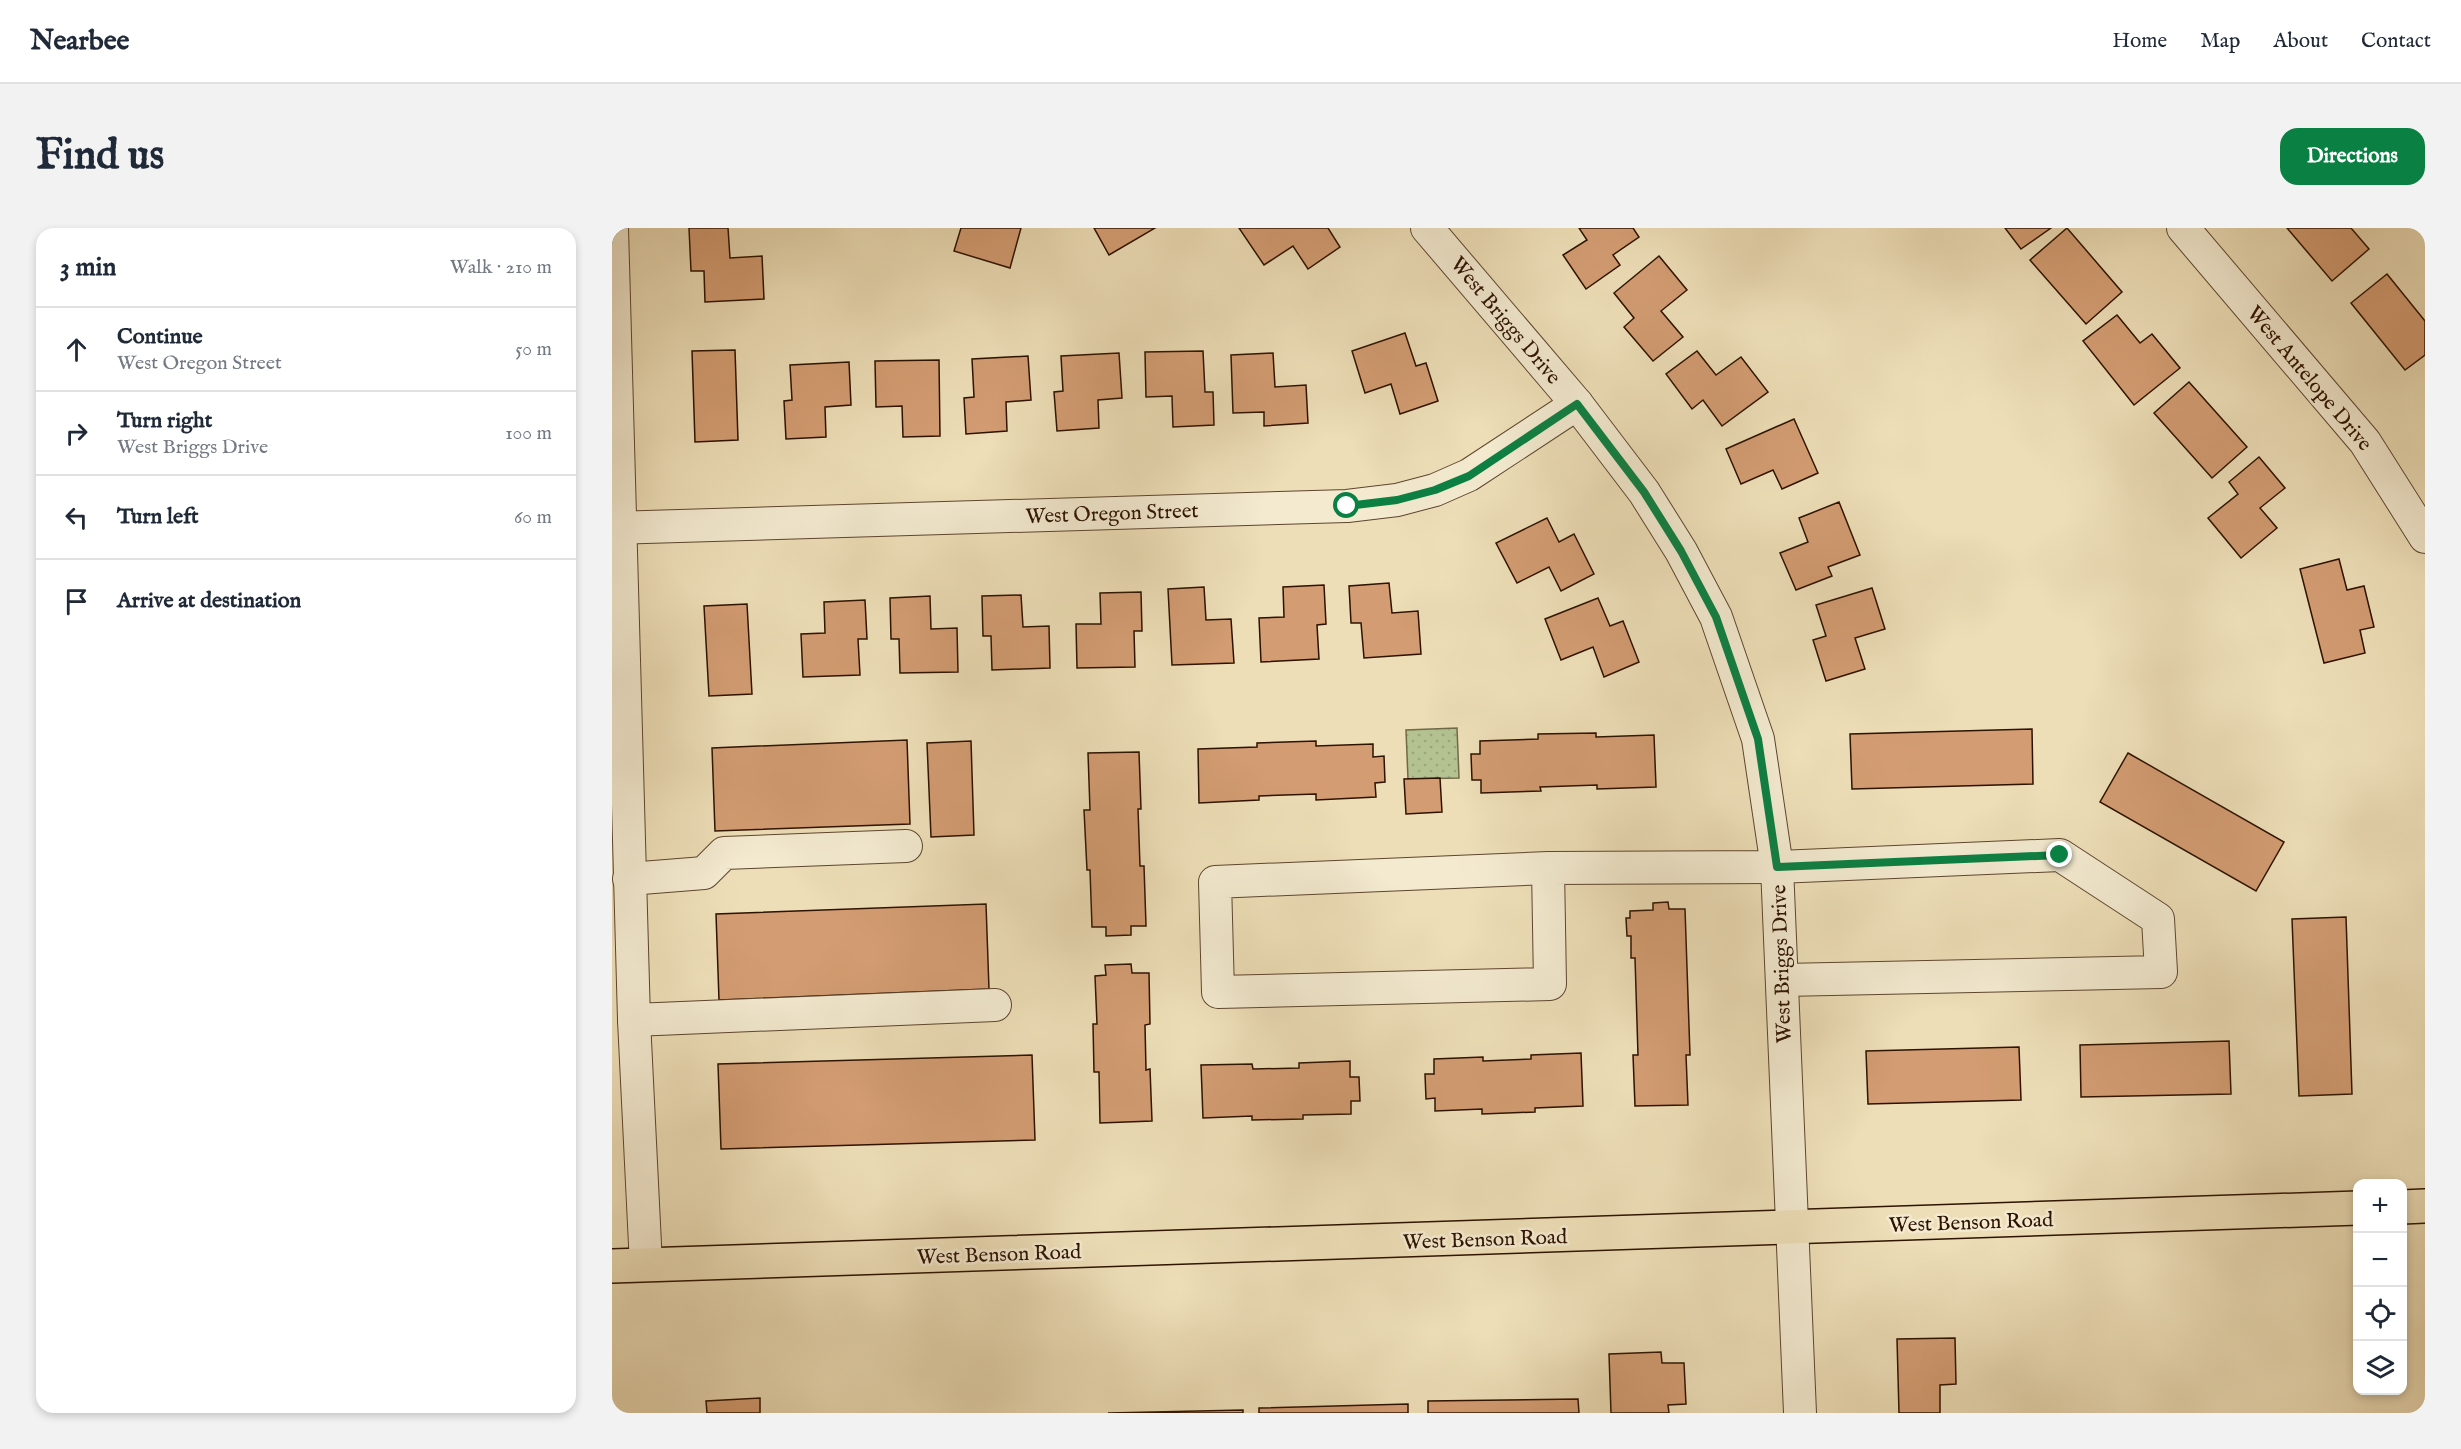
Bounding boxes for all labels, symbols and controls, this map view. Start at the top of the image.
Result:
text: Nearbee [30,24,129,59]
text: Home [2112,28,2167,55]
text: Map [2200,28,2240,55]
text: About [2273,28,2328,55]
text: Contact [2361,28,2431,55]
button: Directions [2280,128,2425,185]
text: Find us [36,130,164,183]
text: 3 min [60,251,116,284]
street label: West Briggs Drive [1444,252,1566,391]
text: Walk · 210 m [450,255,552,280]
street label: West Antelope Drive [2240,301,2378,457]
text: Continue [117,323,203,351]
icon: ahead [60,333,93,366]
text: 50 m [515,337,552,362]
text: West Oregon Street [117,351,282,376]
text: Turn right [117,407,212,435]
icon: right [60,417,93,450]
text: 100 m [505,421,552,446]
text: West Briggs Drive [117,435,268,460]
route start [1333,492,1359,518]
street label: West Oregon Street [1025,498,1199,531]
icon: left [60,501,93,534]
text: Turn left [117,503,199,531]
text: 60 m [514,505,552,530]
icon: arrive [60,585,93,618]
text: Arrive at destination [117,587,301,615]
route end [2046,841,2072,867]
street label: West Briggs Drive [1766,884,1799,1044]
map controls [2353,1179,2407,1395]
button: + [2353,1179,2407,1233]
street label: West Benson Road [1888,1207,2054,1240]
street label: West Benson Road [1402,1224,1568,1257]
button: − [2353,1233,2407,1287]
street label: West Benson Road [916,1239,1082,1272]
button: locate [2353,1287,2407,1341]
button: layers [2353,1341,2407,1395]

